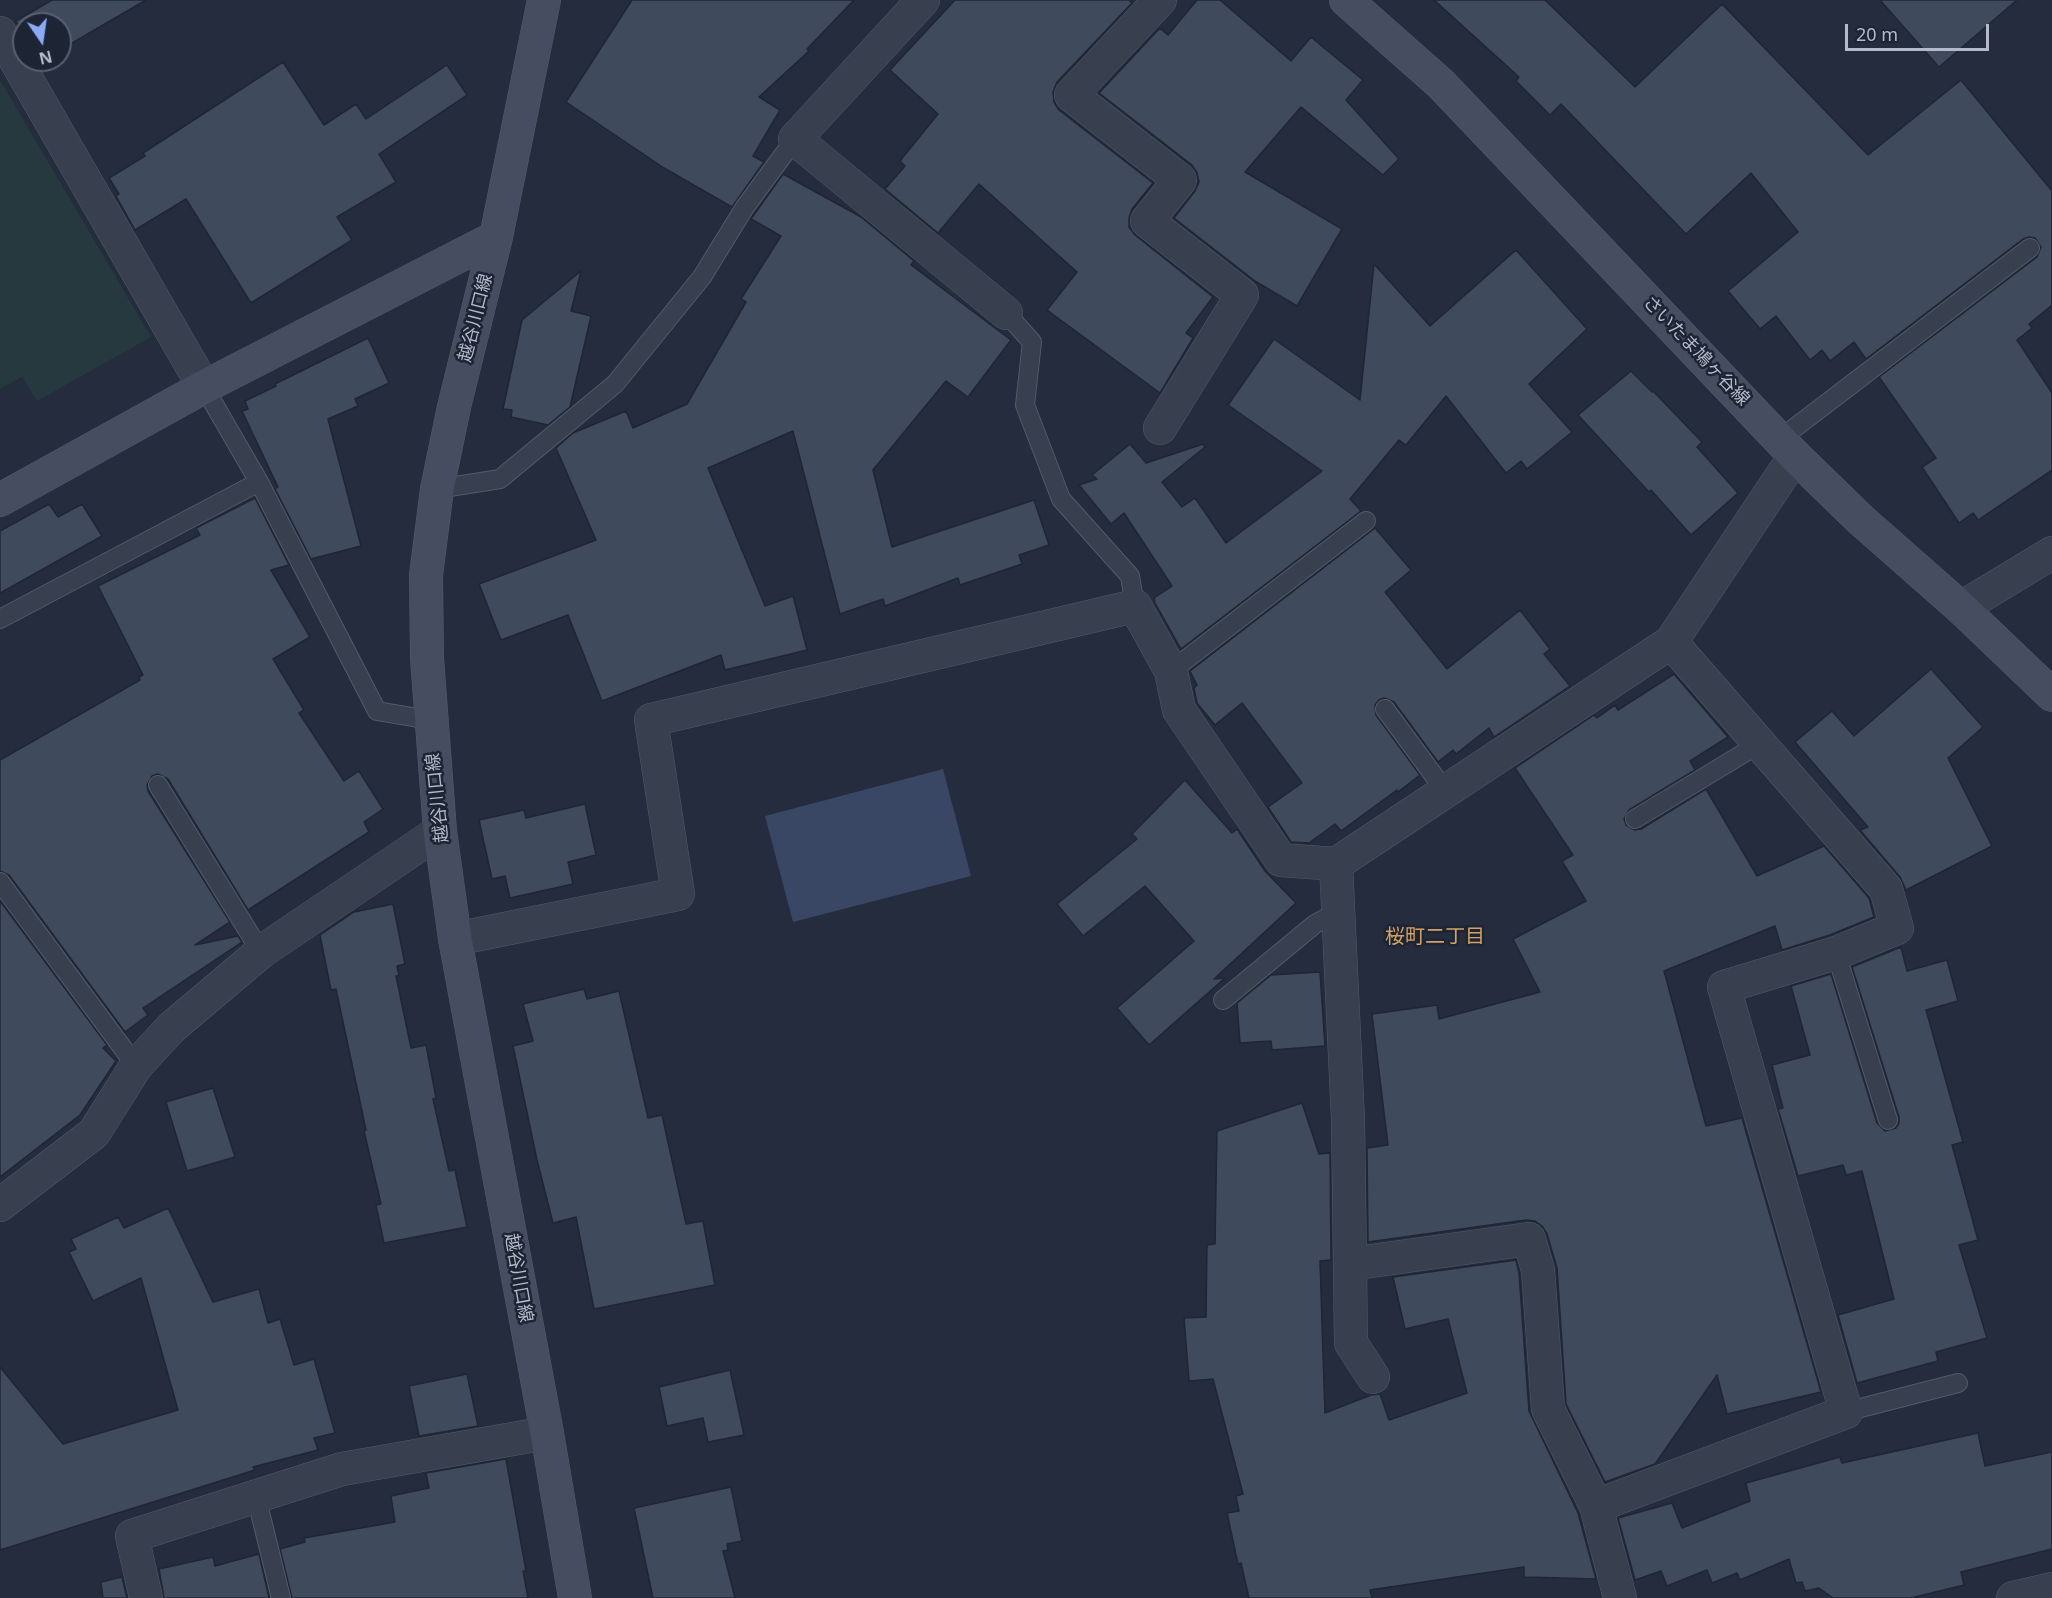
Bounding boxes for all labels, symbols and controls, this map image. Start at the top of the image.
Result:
north arrow [12,12,72,72]
scale bar [1848,12,1992,50]
text: 20 m [1856,22,1898,46]
text: N [37,45,54,70]
street label: 越谷川口線 [455,272,497,364]
street label: さいたま鳩ヶ谷線 [1638,292,1754,410]
street label: 越谷川口線 [423,752,453,844]
district label: 桜町二丁目 [1385,925,1485,949]
street label: 越谷川口線 [500,1232,536,1324]

